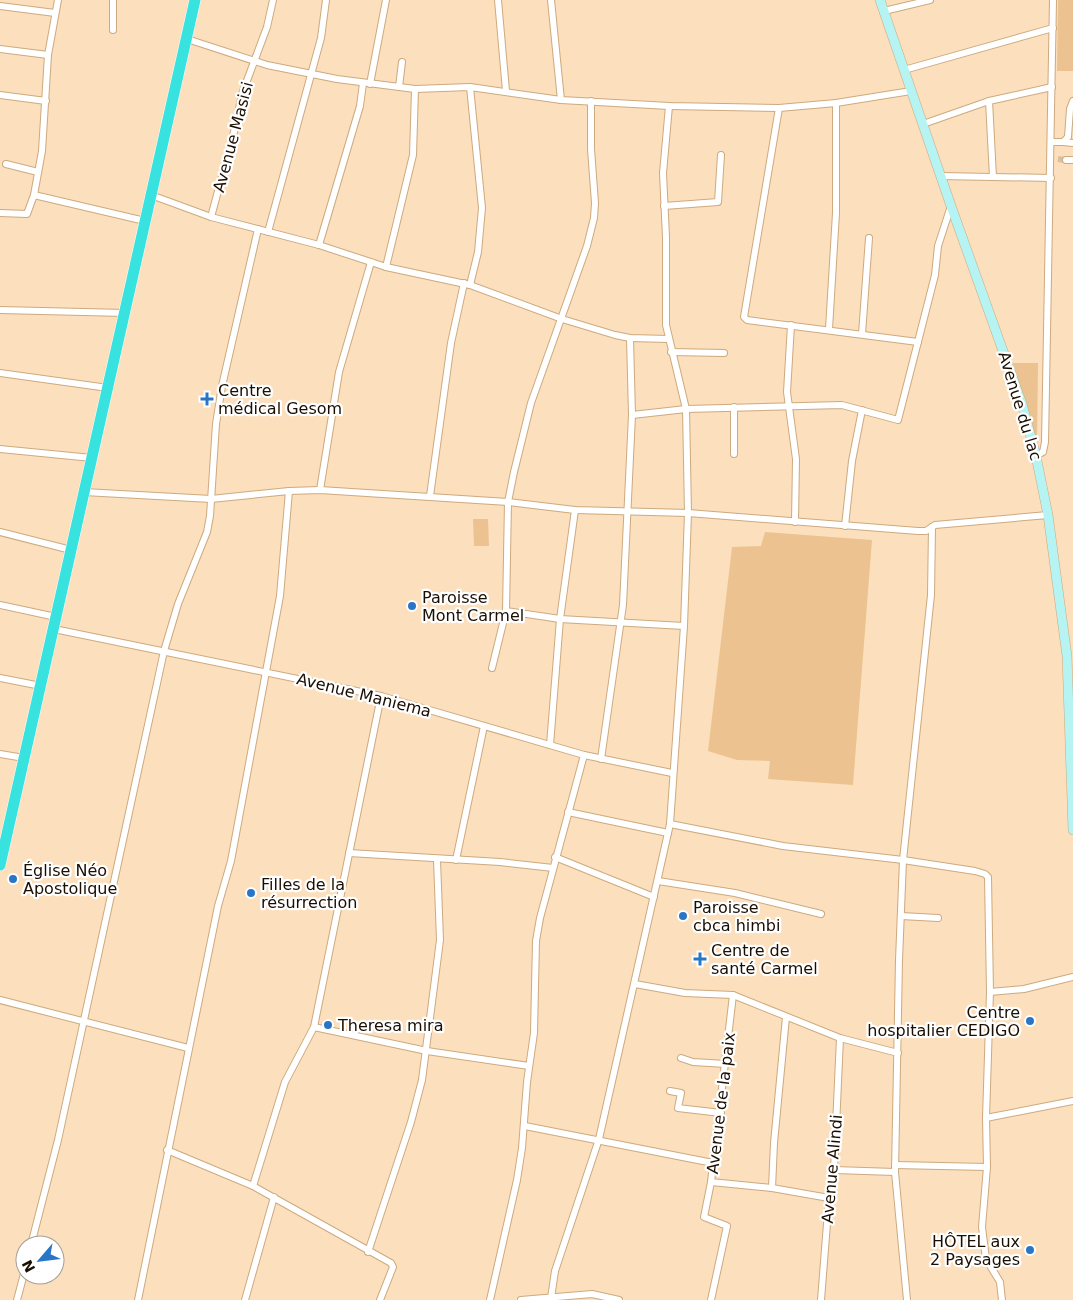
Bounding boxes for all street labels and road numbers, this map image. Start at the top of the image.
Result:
street label: Avenue Masisi [209,80,257,194]
street label: Avenue du lac [994,349,1046,463]
street label: Avenue Maniema [295,669,433,721]
street label: Avenue de la paix [703,1031,739,1175]
street label: Avenue Alindi [818,1114,846,1224]

